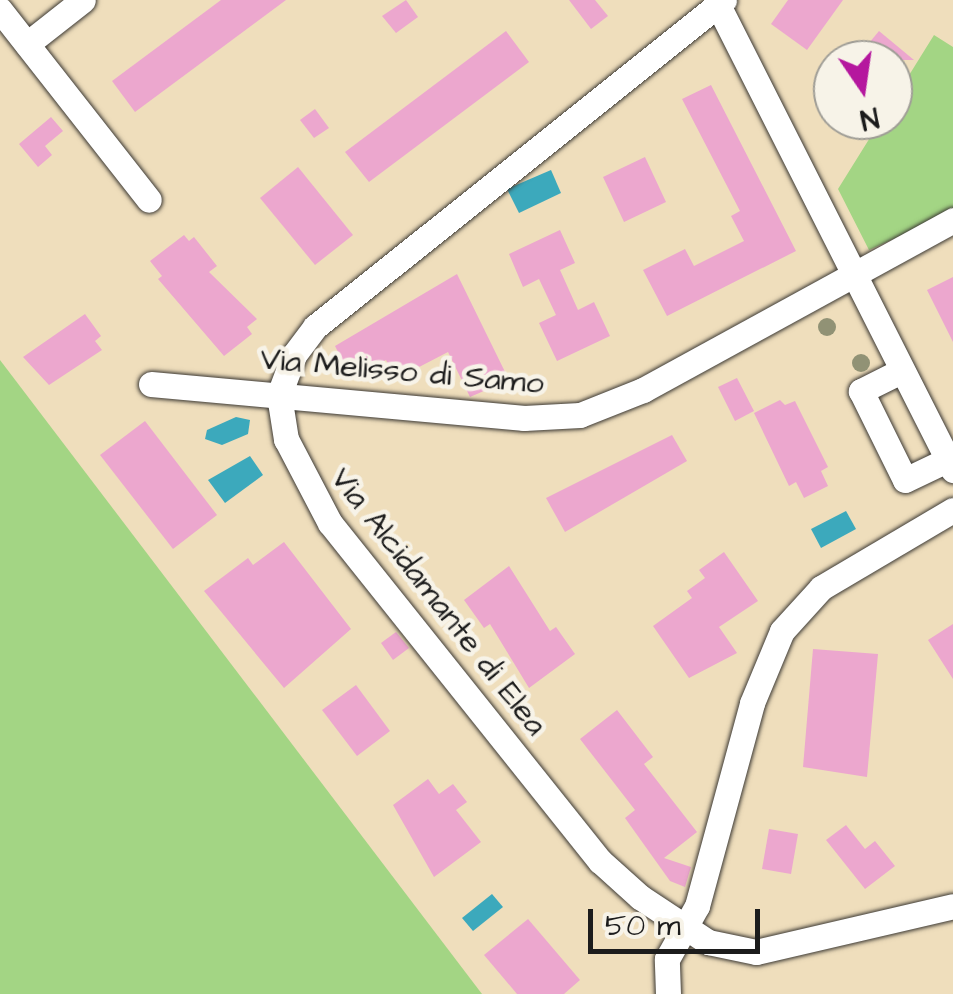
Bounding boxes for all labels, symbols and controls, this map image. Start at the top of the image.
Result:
north arrow [813,40,913,140]
text: N [856,97,882,139]
street label: Via Melisso di Samo [259,340,545,404]
street label: Via Alcidamante di Elea [322,460,554,744]
scale bar [593,889,766,951]
text: 50 m [605,905,681,947]

